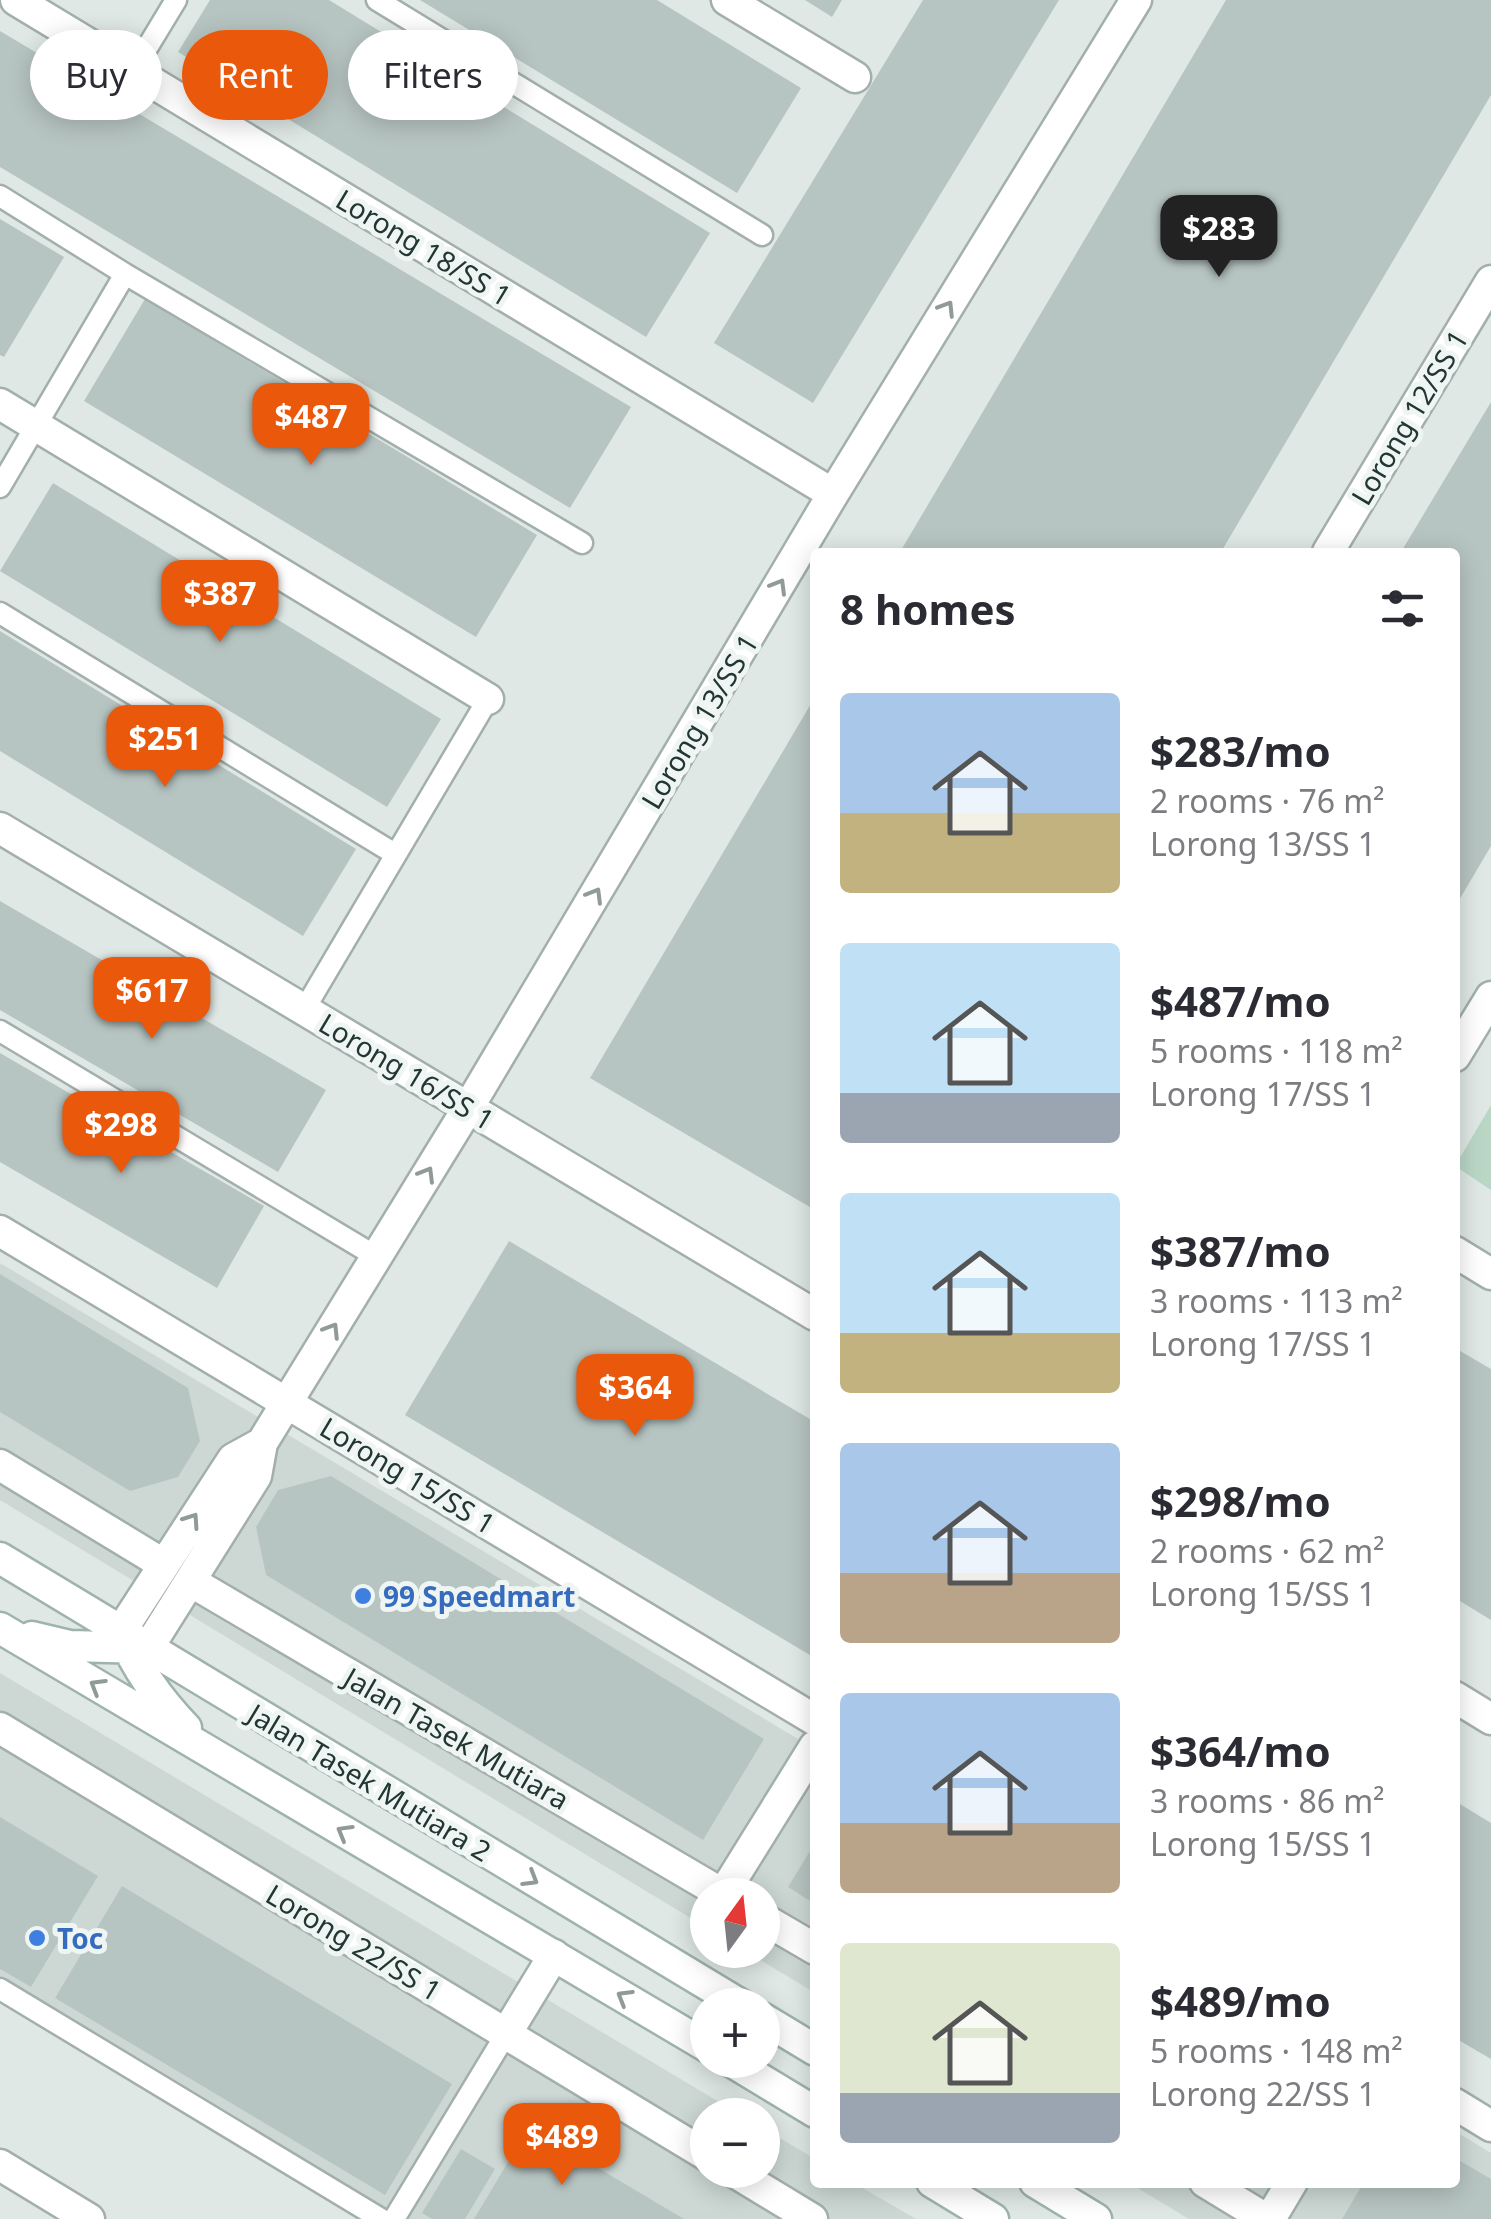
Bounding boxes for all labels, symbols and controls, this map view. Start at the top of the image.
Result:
chip: Buy [30,30,162,120]
chip: Rent [182,30,328,120]
chip: Filters [348,30,518,120]
street label: Lorong 18/SS 1 [329,180,519,314]
pin: $283 [1160,195,1278,280]
text: $283 [1182,206,1256,249]
one-way arrow [935,301,954,319]
street label: Lorong 12/SS 1 [1342,322,1476,512]
pin: $487 [252,383,370,468]
text: $487 [274,394,348,437]
pin: $387 [161,560,279,645]
text: $387 [183,571,257,614]
one-way arrow [767,579,786,597]
text: 8 homes [840,580,1016,637]
icon: filters [1375,581,1430,636]
street label: Lorong 13/SS 1 [632,626,766,816]
pin: $251 [106,705,224,790]
text: $251 [128,716,202,759]
text: $283/mo [1150,722,1331,779]
icon: home [920,733,1040,853]
text: 2 rooms · 76 m² [1150,779,1384,822]
text: Lorong 13/SS 1 [1150,822,1376,865]
one-way arrow [583,888,602,906]
pin: $617 [93,957,211,1042]
text: $617 [115,968,189,1011]
text: $487/mo [1150,972,1331,1029]
icon: home [920,983,1040,1103]
street label: Lorong 16/SS 1 [312,1004,502,1138]
text: 5 rooms · 118 m² [1150,1029,1403,1072]
text: Lorong 17/SS 1 [1150,1072,1376,1115]
pin: $298 [62,1091,180,1176]
text: $298 [84,1102,158,1145]
one-way arrow [415,1167,434,1185]
text: $387/mo [1150,1222,1331,1279]
icon: home [920,1233,1040,1353]
text: 3 rooms · 113 m² [1150,1279,1403,1322]
text: Lorong 17/SS 1 [1150,1322,1376,1365]
one-way arrow [320,1323,339,1341]
pin: $364 [576,1354,694,1439]
text: $364 [598,1365,672,1408]
street label: Lorong 15/SS 1 [313,1408,503,1542]
text: $298/mo [1150,1472,1331,1529]
icon: home [920,1483,1040,1603]
one-way arrow [180,1512,199,1530]
text: 2 rooms · 62 m² [1150,1529,1384,1572]
text: Lorong 15/SS 1 [1150,1572,1376,1615]
place label: 99 Speedmart [383,1577,575,1615]
marker: 99 Speedmart [352,1585,374,1607]
street label: Jalan Tasek Mutiara [335,1657,576,1818]
one-way arrow [90,1679,108,1698]
street label: Jalan Tasek Mutiara 2 [239,1693,499,1870]
text: $364/mo [1150,1722,1331,1779]
icon: home [920,1733,1040,1853]
text: 3 rooms · 86 m² [1150,1779,1384,1822]
text: Lorong 15/SS 1 [1150,1822,1376,1865]
one-way arrow [337,1824,355,1844]
one-way arrow [520,1867,538,1886]
street label: Lorong 22/SS 1 [259,1875,449,2009]
north arrow [690,1878,780,1968]
map controls [690,1878,780,2188]
place label: Toc [57,1919,103,1957]
marker: Toc [26,1927,48,1949]
text: $489/mo [1150,1972,1331,2029]
icon: home [920,1983,1040,2103]
button: + [690,1988,780,2078]
one-way arrow [617,1990,635,2009]
text: 5 rooms · 148 m² [1150,2029,1403,2072]
text: Lorong 22/SS 1 [1150,2072,1376,2115]
button: − [690,2098,780,2188]
pin: $489 [503,2103,621,2188]
text: $489 [525,2114,599,2157]

